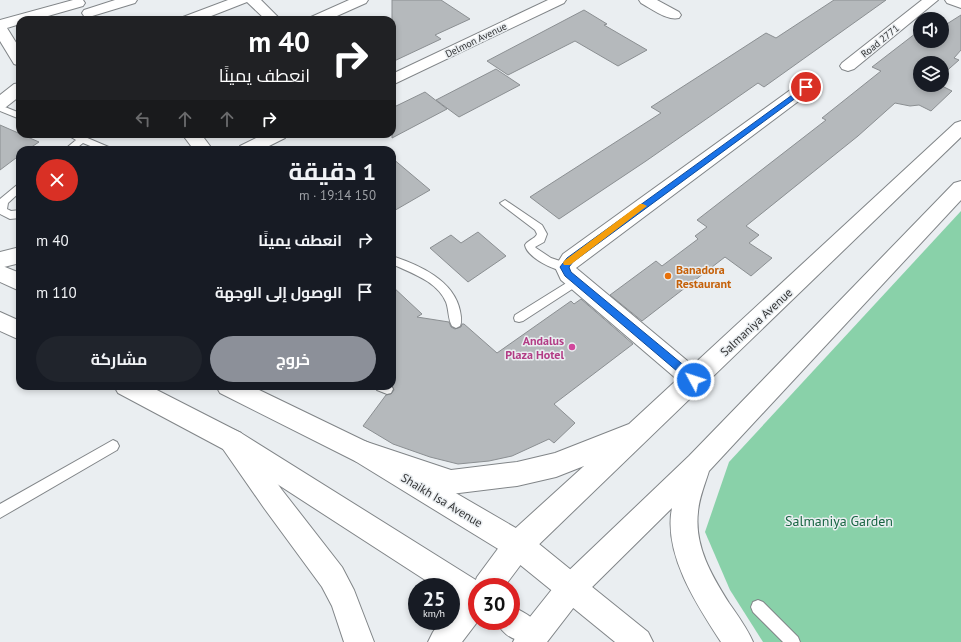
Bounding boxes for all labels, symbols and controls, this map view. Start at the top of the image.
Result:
map controls [913,12,949,92]
button: sound [913,12,949,48]
street label: Delmon Avenue [443,19,509,61]
street label: Road 2771 [858,22,902,60]
text: 40 m [249,23,310,60]
icon: right [324,32,376,84]
button: layers [913,56,949,92]
text: انعطف يمينًا [219,64,310,87]
pin [789,70,823,104]
icon: arrive [795,76,817,98]
icon: left [132,108,154,130]
icon: ahead [174,108,196,130]
icon: ahead [216,108,238,130]
icon: right [258,108,280,130]
text: 1 دقيقة [288,156,376,187]
button: close [36,159,78,201]
text: 150 m · 19:14 [299,187,376,204]
icon: right [354,229,376,251]
text: 40 m [36,231,69,250]
text: انعطف يمينًا [258,231,342,250]
place label: Banadora Restaurant [676,262,732,291]
marker: Banadora Restaurant [663,271,673,281]
icon: arrive [354,281,376,303]
text: 110 m [36,283,77,302]
text: الوصول إلى الوجهة [215,283,342,302]
street label: Salmaniya Avenue [717,285,795,359]
place label: Andalus Plaza Hotel [505,333,564,362]
button: مشاركة [36,336,202,382]
button: خروج [210,336,376,382]
marker: Andalus Plaza Hotel [567,342,577,352]
position arrow [673,359,715,401]
street label: Shaikh Isa Avenue [399,470,485,530]
park label: Salmaniya Garden [785,512,893,530]
speed limit sign: 30 [468,578,520,630]
text: 25 [423,586,445,612]
text: km/h [423,607,445,620]

